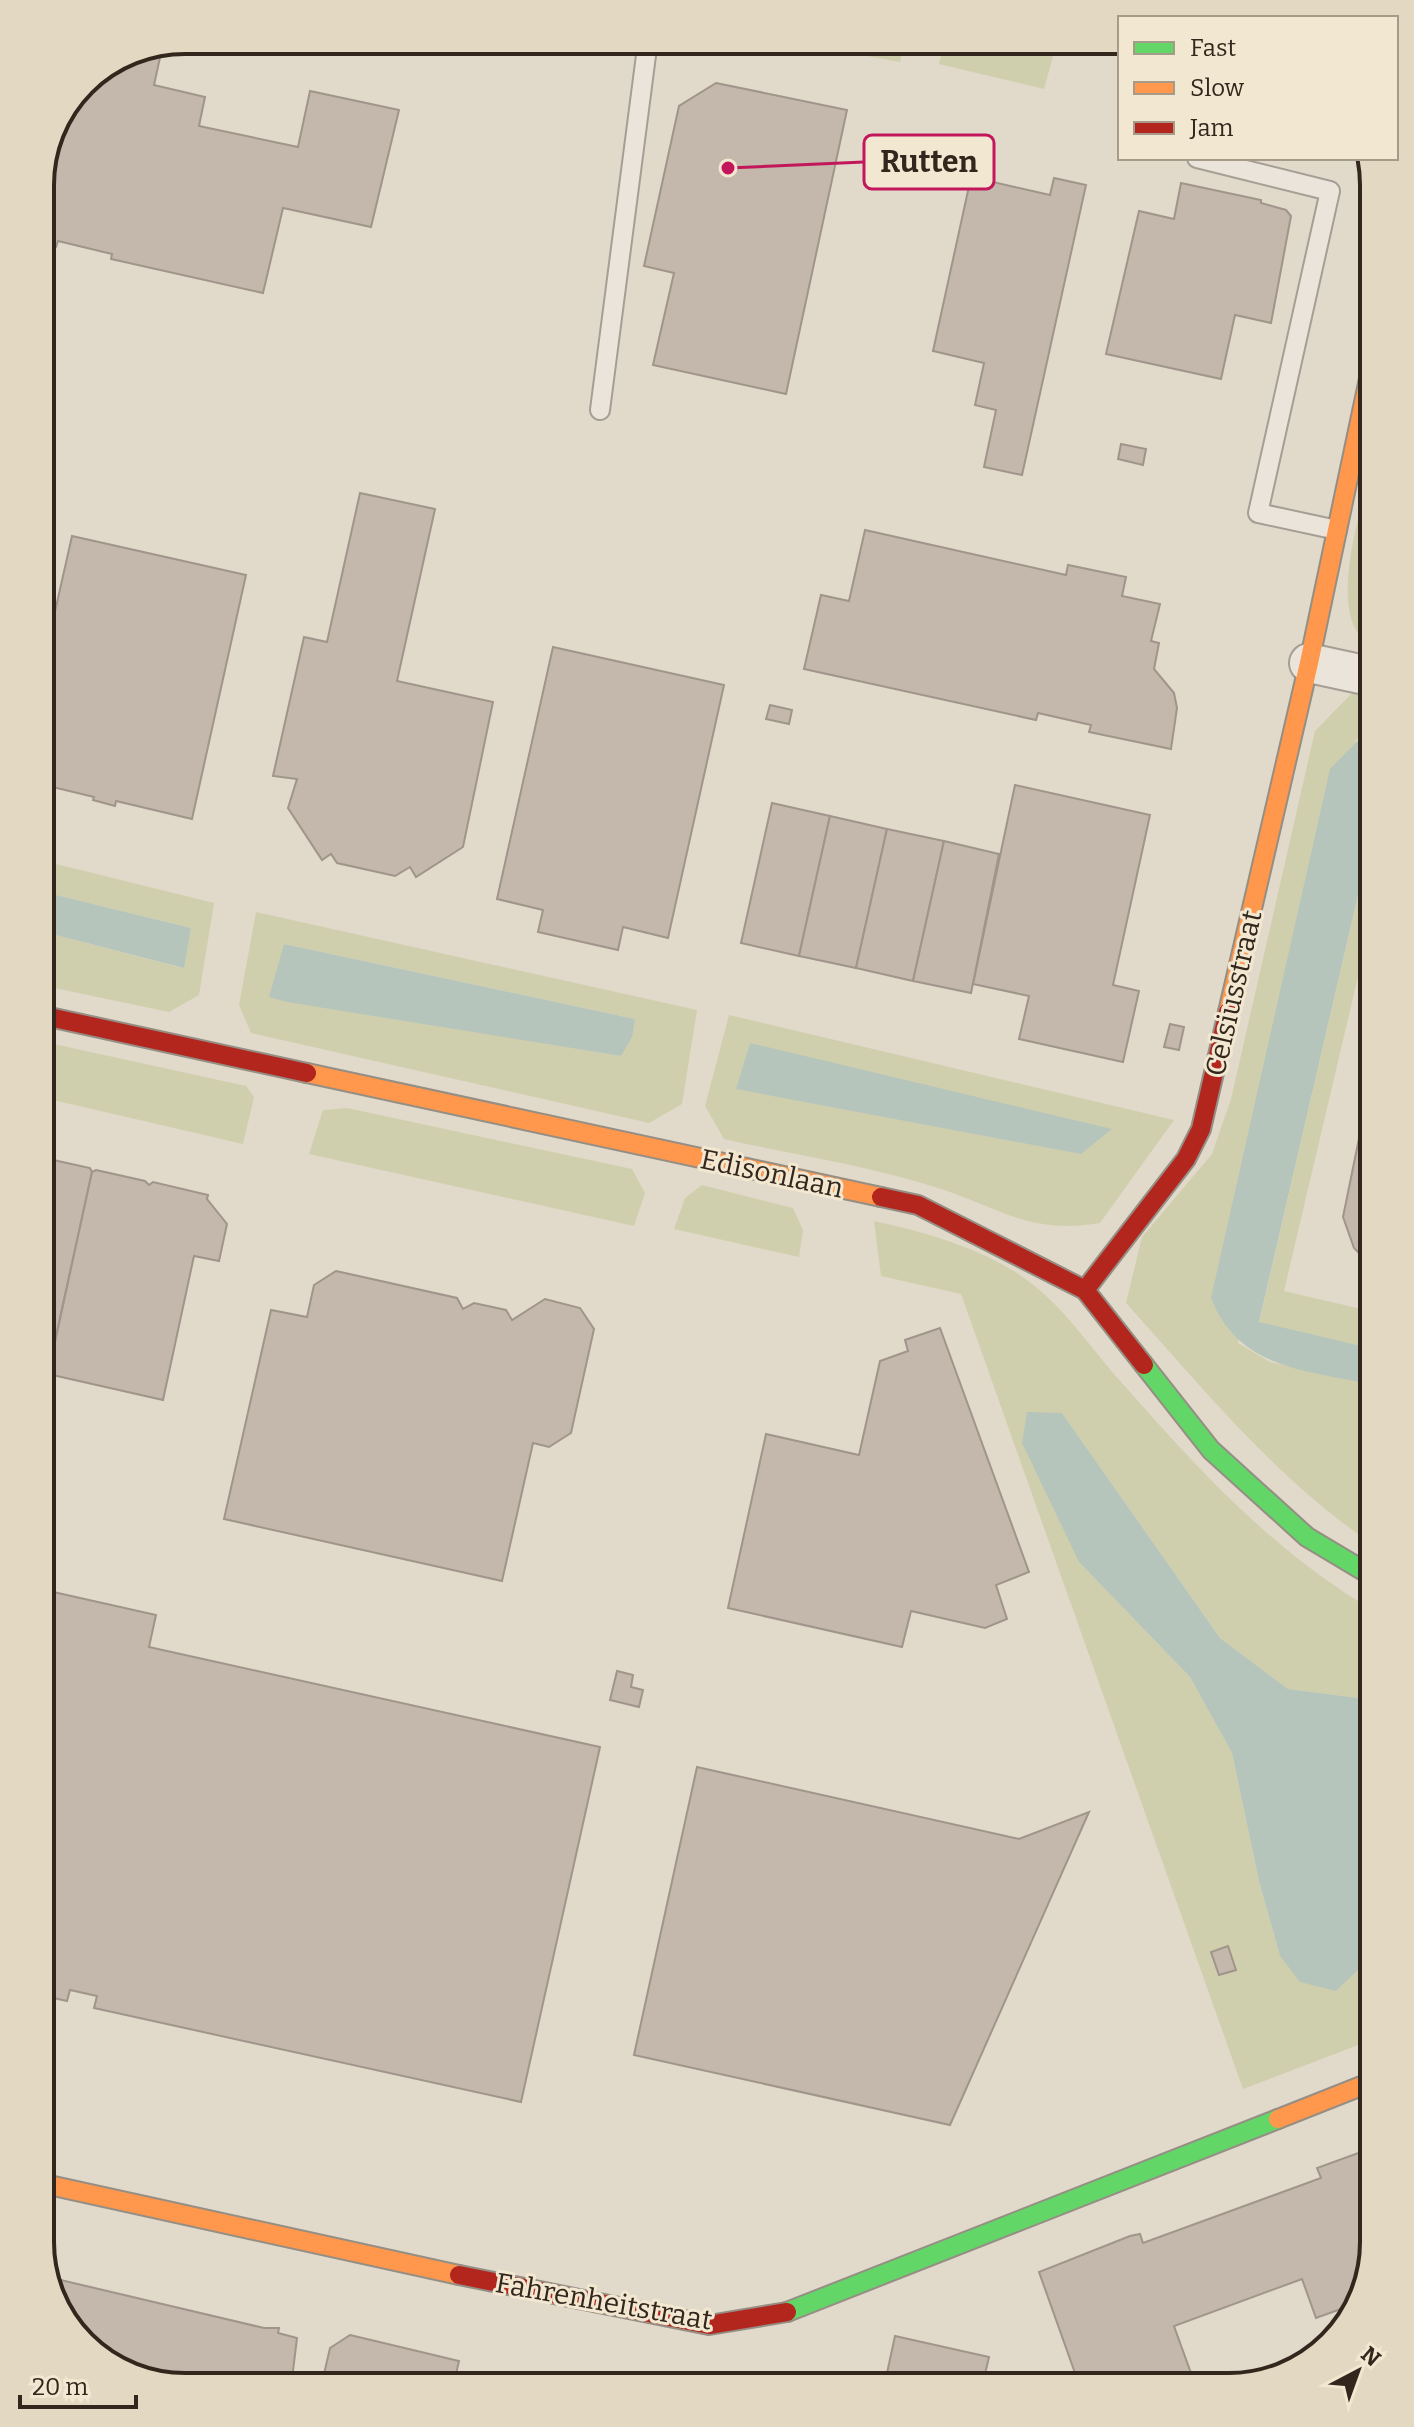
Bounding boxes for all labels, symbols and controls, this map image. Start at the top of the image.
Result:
legend [1118,16,1398,160]
text: Fast [1190,34,1236,62]
text: Slow [1190,74,1245,102]
text: Jam [1189,114,1234,142]
callout: Rutten [864,135,994,189]
text: Rutten [880,144,978,180]
street label: Celsiusstraat [1198,907,1269,1079]
street label: Edisonlaan [697,1142,847,1205]
street label: Fahrenheitstraat [493,2266,715,2337]
north arrow [1318,2331,1398,2411]
text: N [1356,2341,1386,2372]
scale bar [20,2359,136,2409]
text: 20 m [32,2373,88,2401]

